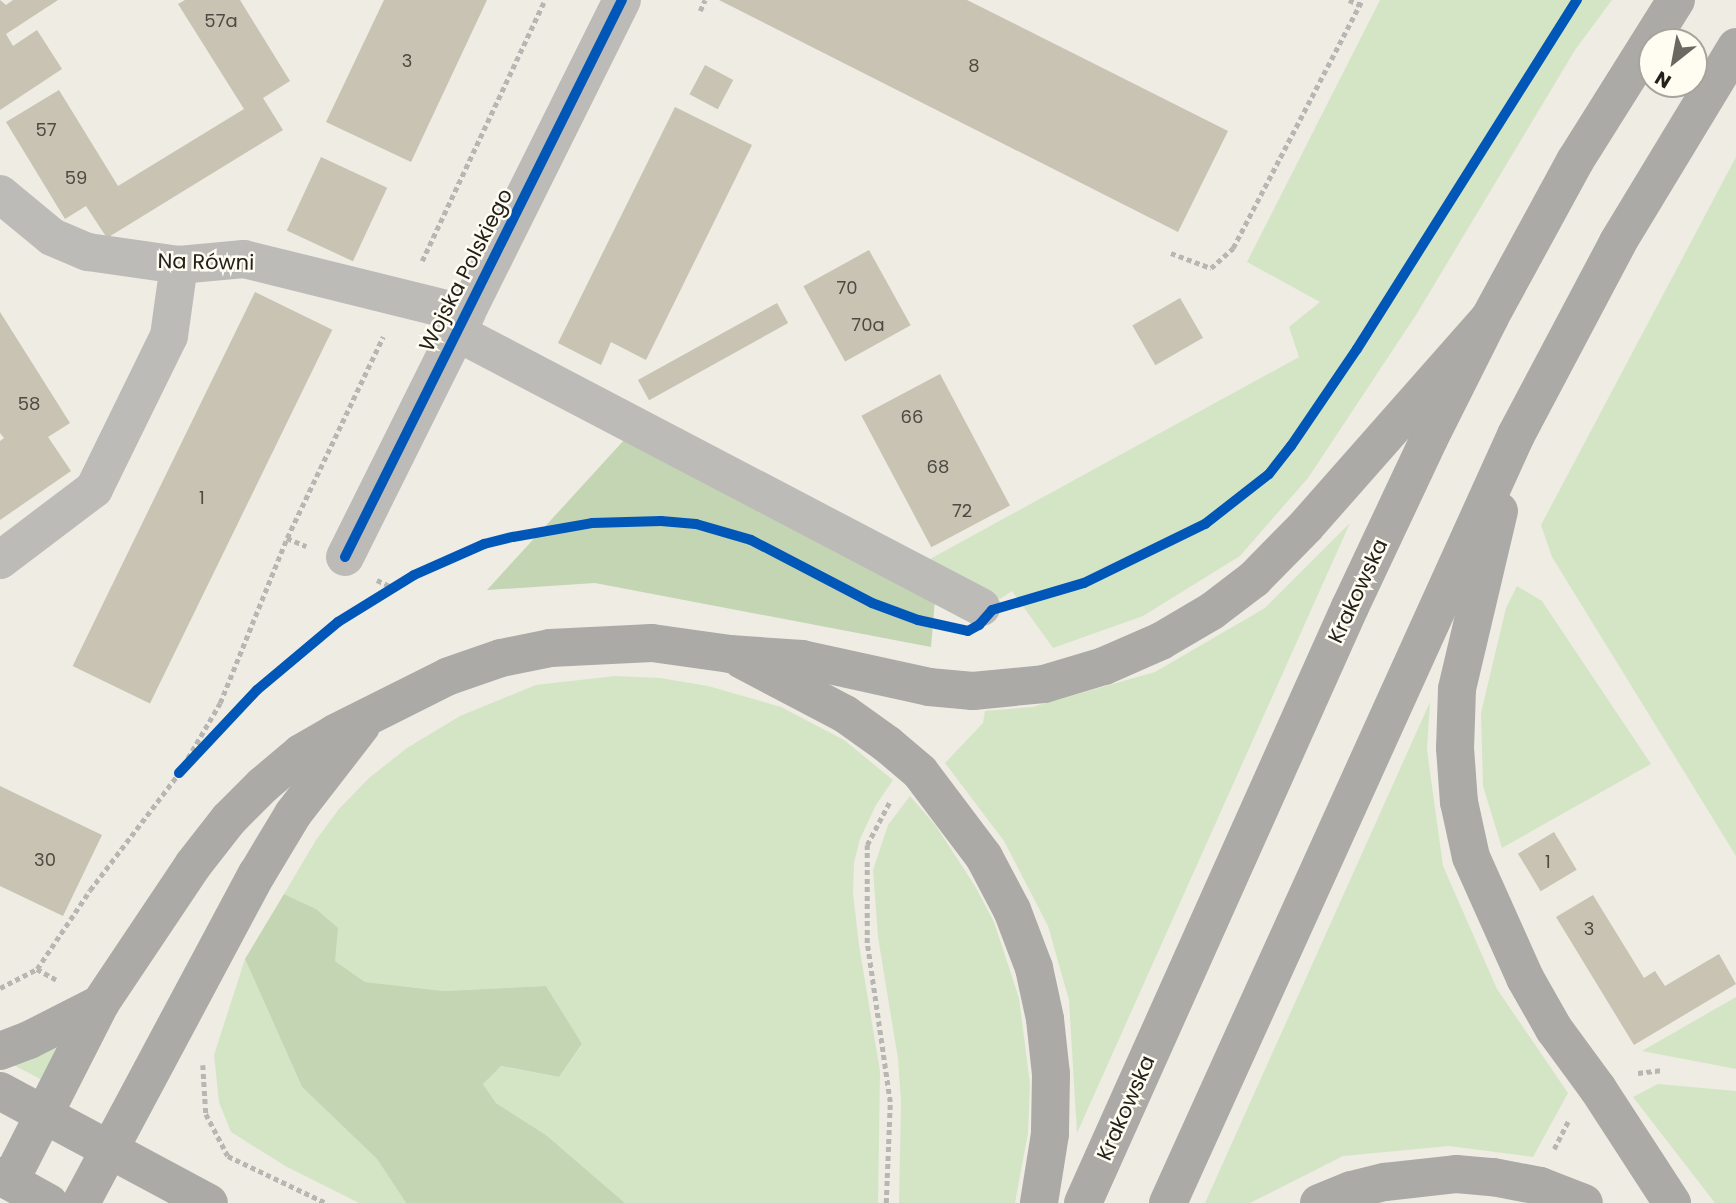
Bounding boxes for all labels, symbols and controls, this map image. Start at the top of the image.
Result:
house number: 57a [204,10,238,32]
north arrow [1638,28,1708,98]
house number: 3 [402,50,412,72]
house number: 8 [968,55,980,77]
text: N [1650,64,1676,95]
house number: 57 [35,119,57,141]
house number: 59 [65,167,87,189]
street label: Wojska Polskiego [414,184,518,356]
street label: Na Równi [157,249,255,275]
house number: 70 [836,277,858,299]
house number: 70a [851,314,885,336]
house number: 58 [18,393,40,415]
house number: 66 [901,406,923,428]
house number: 68 [927,456,949,478]
house number: 1 [199,487,205,509]
house number: 72 [952,500,972,522]
street label: Krakowska [1323,535,1393,647]
house number: 30 [34,849,56,871]
house number: 1 [1545,851,1551,873]
house number: 3 [1584,918,1594,940]
street label: Krakowska [1092,1052,1160,1164]

